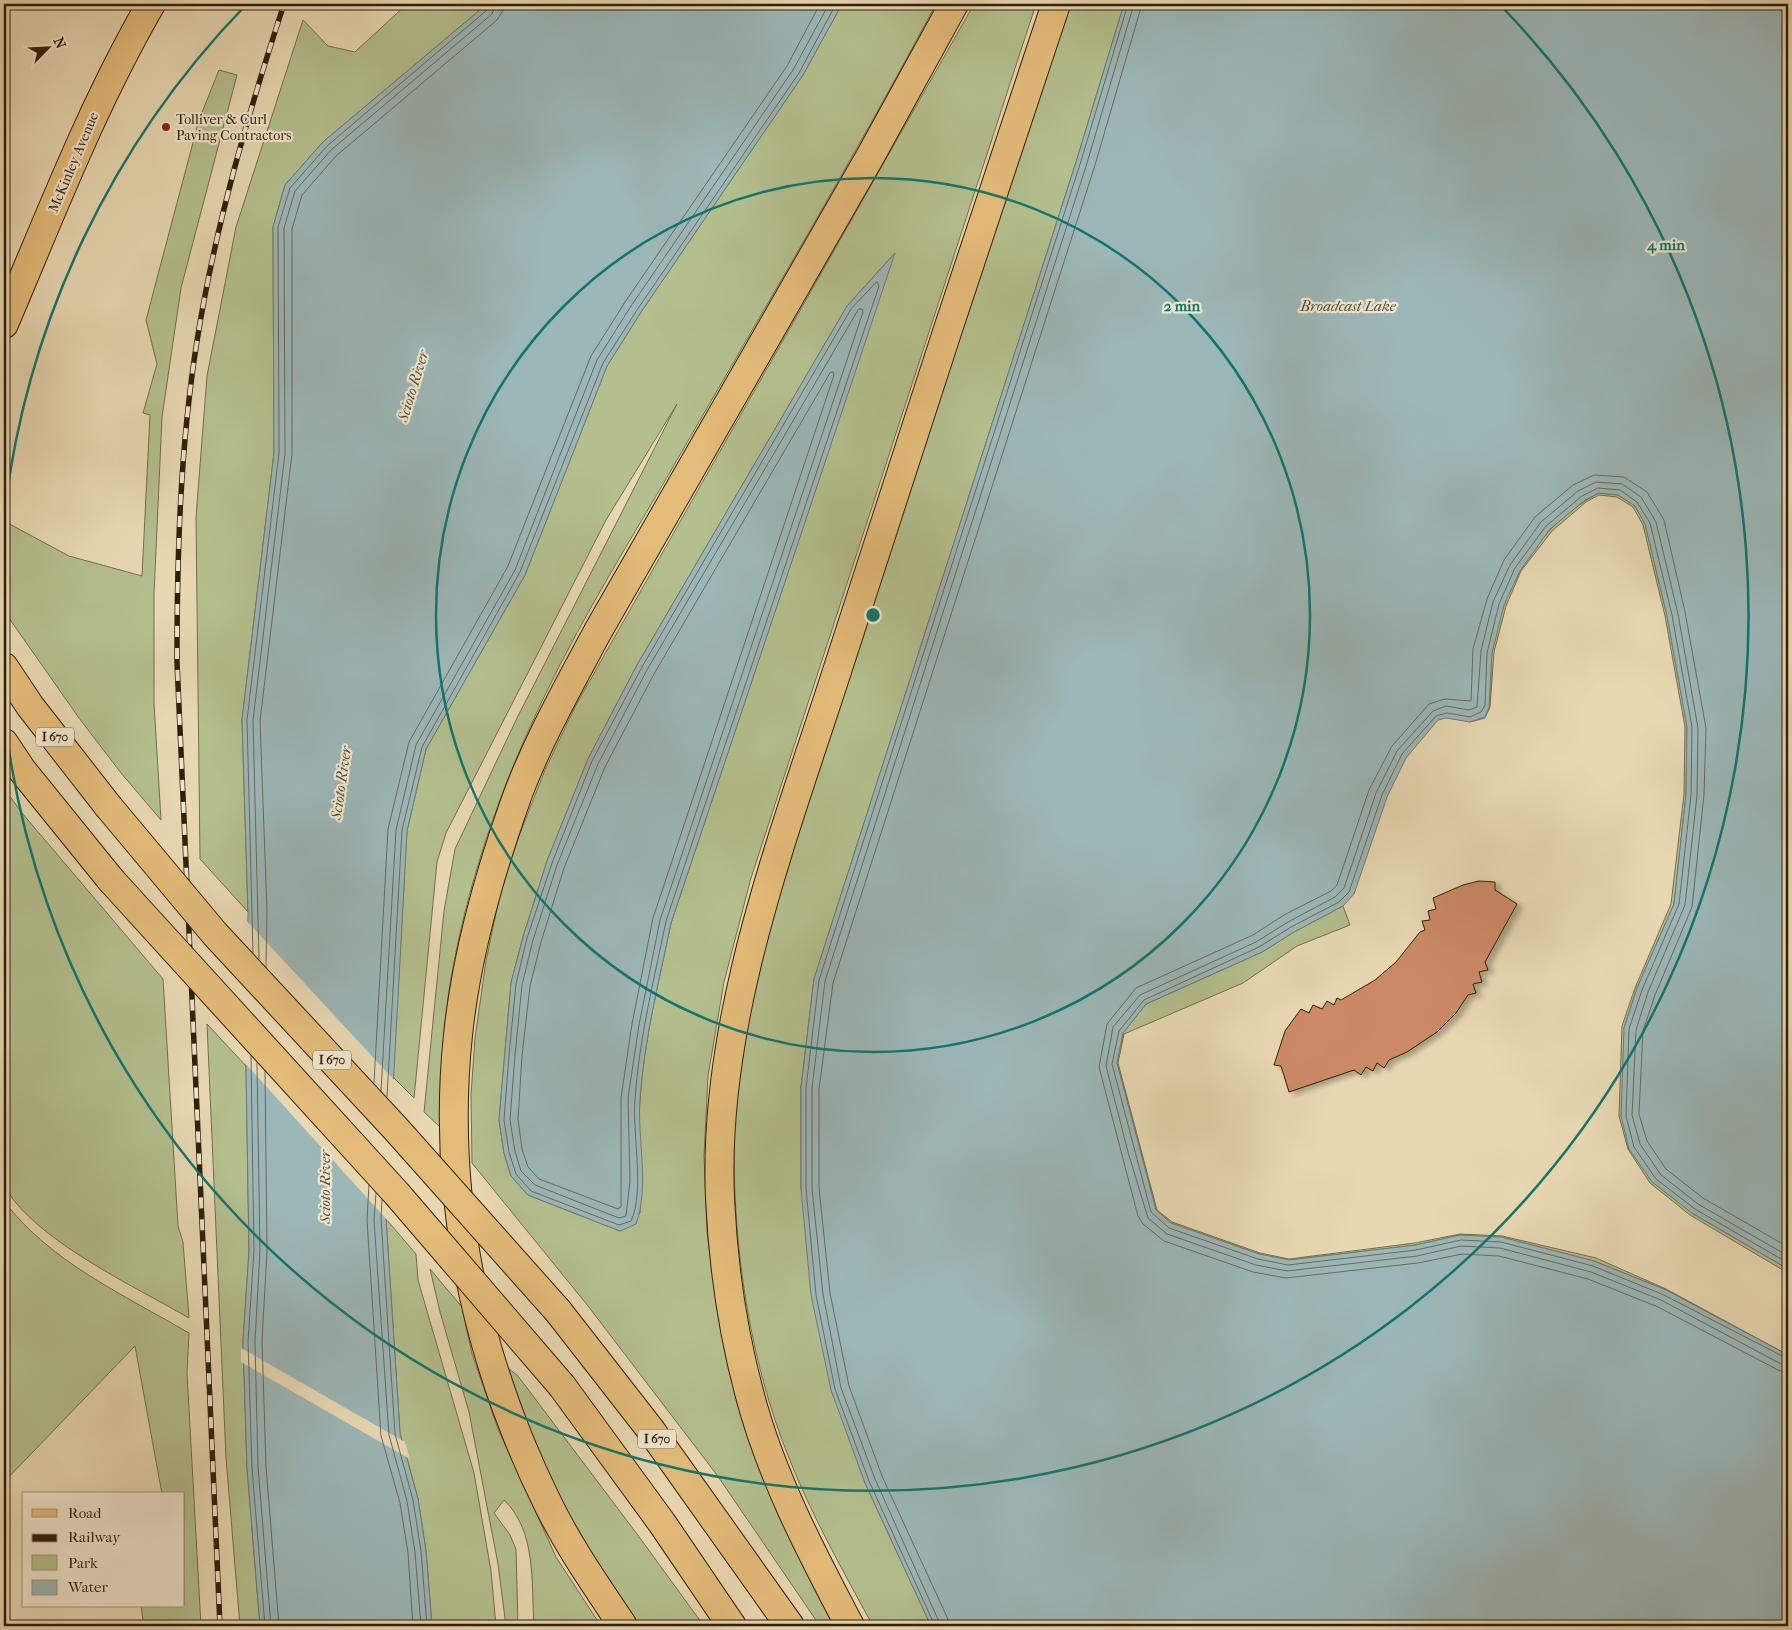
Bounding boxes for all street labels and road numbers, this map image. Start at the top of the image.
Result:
street label: McKinley Avenue [45,109,102,215]
road number: I 670 [36,728,74,746]
road number: I 670 [313,1050,351,1070]
road number: I 670 [638,1430,676,1448]

